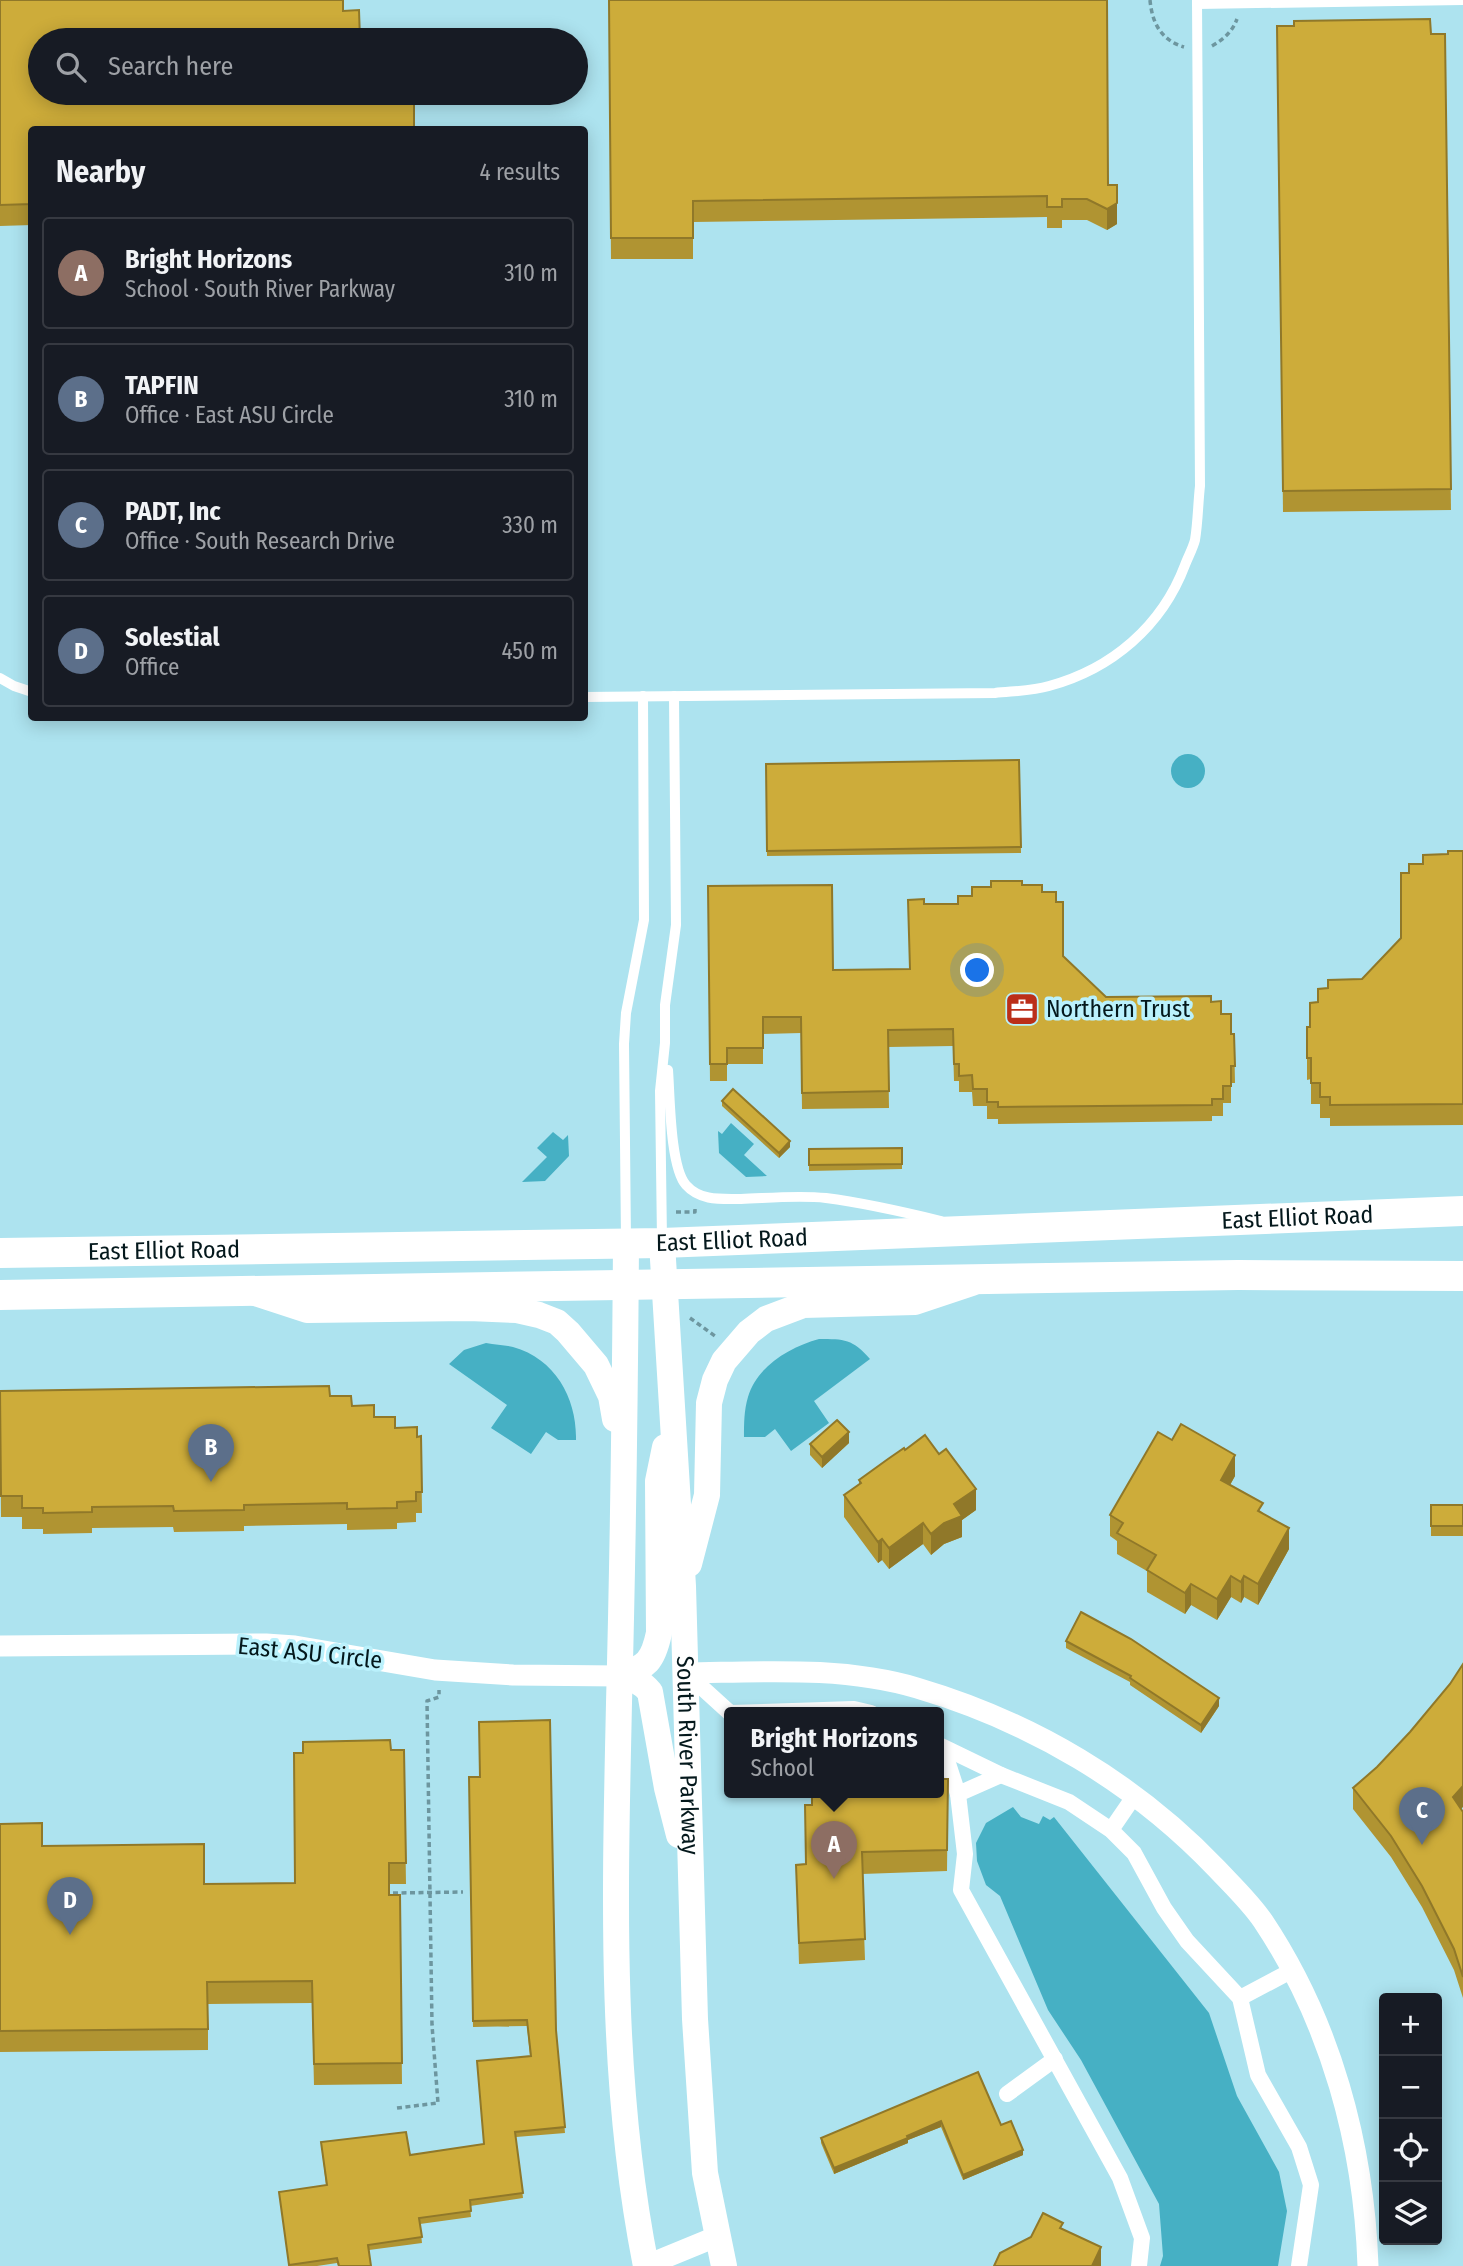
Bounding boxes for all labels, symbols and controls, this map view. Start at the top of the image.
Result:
search box [28,28,588,105]
icon: search [52,48,90,86]
text: Search here [108,51,233,82]
text: Nearby [56,154,145,190]
text: 4 results [479,158,560,186]
text: Bright Horizons [125,244,292,275]
text: A [75,259,87,287]
text: 310 m [504,259,558,287]
text: School · South River Parkway [125,275,395,303]
text: TAPFIN [125,370,199,401]
text: B [75,385,87,413]
text: 310 m [504,385,558,413]
text: Office · East ASU Circle [125,401,334,429]
text: PADT, Inc [125,496,221,527]
text: C [75,511,87,539]
text: 330 m [502,511,558,539]
text: Office · South Research Drive [125,527,395,555]
text: Solestial [125,622,220,653]
text: D [74,637,88,665]
text: 450 m [501,637,558,665]
text: Office [125,653,179,681]
your location [960,953,994,987]
office icon: Northern Trust [1003,990,1041,1028]
place label: Northern Trust [1046,995,1190,1023]
street label: East Elliot Road [1221,1201,1374,1235]
street label: East Elliot Road [656,1223,808,1257]
street label: East Elliot Road [88,1235,240,1266]
pin: B [188,1424,234,1482]
street label: East ASU Circle [236,1632,384,1674]
street label: South River Parkway [671,1655,704,1855]
popup [724,1707,944,1798]
text: Bright Horizons [750,1723,918,1754]
text: School [750,1754,814,1782]
pin: C [1399,1787,1445,1845]
pin: A [811,1821,857,1879]
pin: D [47,1877,93,1935]
map controls [1379,1993,1442,2245]
button: + [1379,1993,1442,2056]
button: − [1379,2056,1442,2119]
button: locate [1379,2119,1442,2182]
button: layers [1379,2182,1442,2245]

